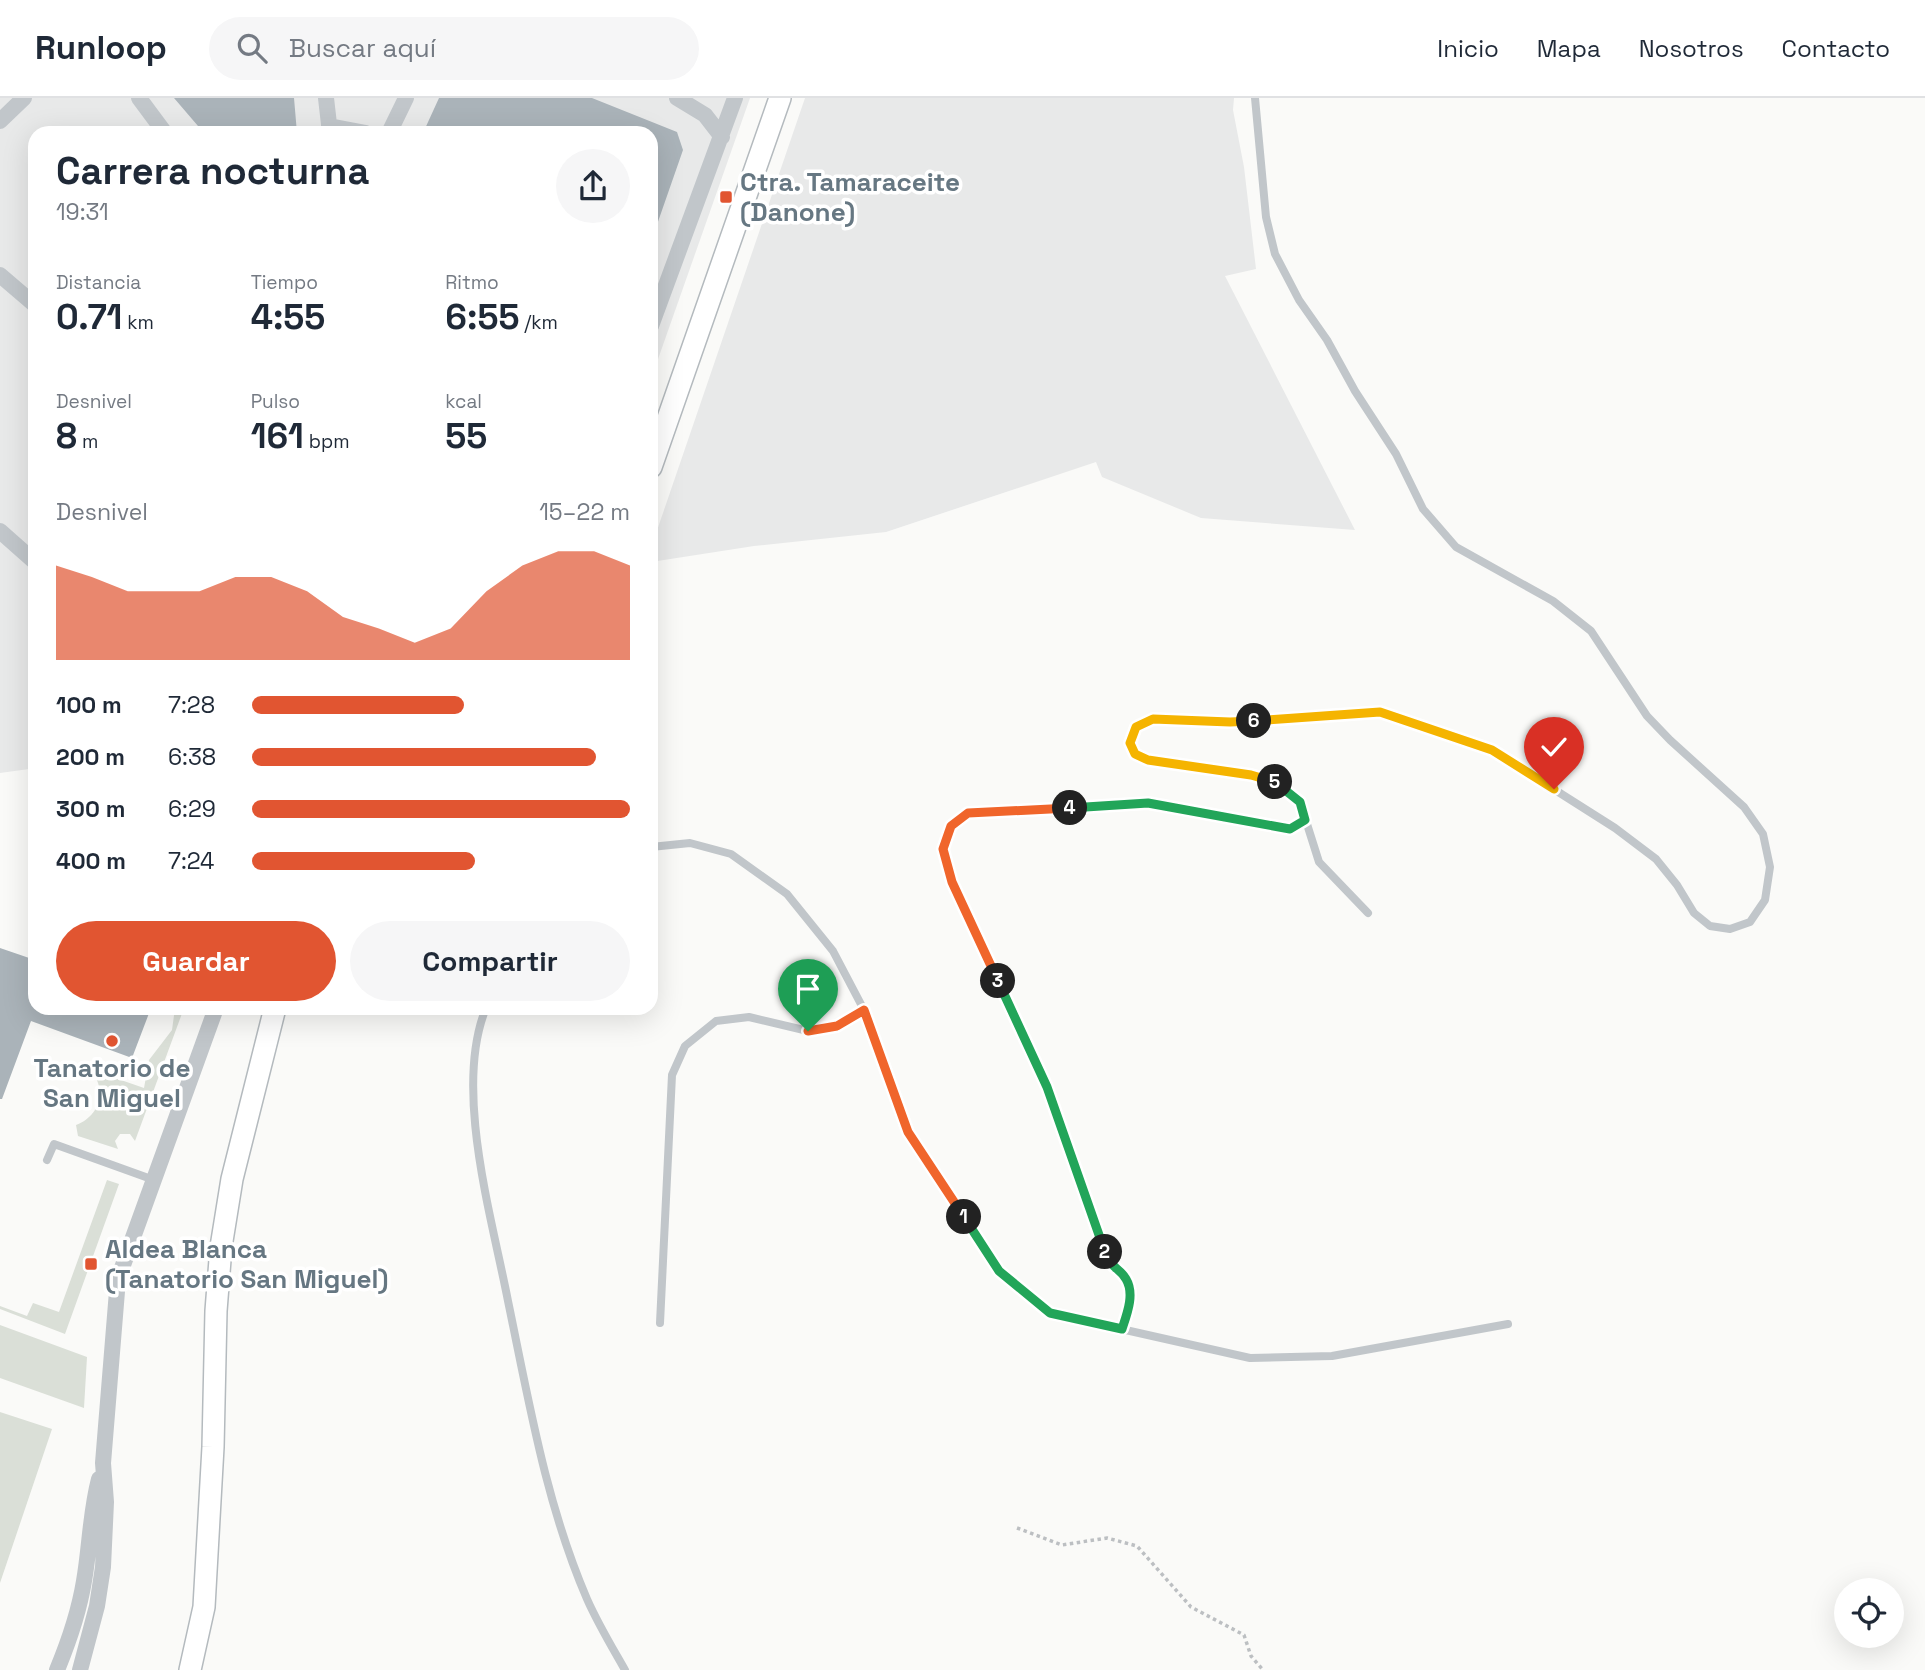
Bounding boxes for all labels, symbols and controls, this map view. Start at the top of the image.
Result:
search box [209,17,699,80]
text: Runloop [35,27,167,69]
icon: search [233,29,271,67]
text: Buscar aquí [289,31,436,65]
text: Inicio [1437,33,1499,64]
text: Mapa [1537,33,1601,64]
text: Nosotros [1639,33,1744,64]
text: Contacto [1782,33,1890,64]
text: Carrera nocturna [56,147,369,195]
button: share [556,149,630,223]
place label: Ctra. Tamaraceite (Danone) [740,165,960,229]
marker: Ctra. Tamaraceite (Danone) [718,189,734,205]
text: 19:31 [56,197,109,227]
text: Distancia [56,270,141,295]
text: Tiempo [251,270,318,295]
text: Ritmo [445,270,499,295]
text: 0.71 [56,295,122,339]
text: 4:55 [251,295,325,339]
text: 6:55 [445,295,519,339]
text: km [122,310,154,335]
text: /km [519,310,558,335]
text: Desnivel [56,389,132,414]
text: Pulso [251,389,300,414]
text: kcal [445,389,482,414]
text: 8 [56,414,77,458]
text: 161 [251,414,304,458]
text: 55 [445,414,487,458]
text: m [77,429,98,454]
text: bpm [304,429,350,454]
text: Desnivel [56,497,148,527]
text: 15–22 m [539,497,630,527]
text: 100 m [56,690,122,720]
text: 7:28 [168,690,215,720]
pin: 6 [1236,704,1272,738]
text: 6 [1248,708,1259,733]
pin [1524,717,1584,789]
icon: check [1535,728,1573,766]
text: 200 m [56,742,125,772]
text: 6:38 [168,742,216,772]
pin: 5 [1258,764,1292,800]
text: 5 [1269,769,1280,794]
pin: 4 [1052,790,1088,826]
text: 300 m [56,794,125,824]
text: 6:29 [168,794,216,824]
text: 4 [1063,795,1076,820]
text: 400 m [56,846,126,876]
text: 7:24 [168,846,214,876]
button: Guardar [56,921,336,1001]
button: Compartir [350,921,630,1001]
pin [778,959,838,1031]
pin: 3 [981,964,1016,998]
text: 3 [992,968,1003,993]
icon: arrive [789,970,827,1008]
marker: Tanatorio de San Miguel [104,1033,120,1049]
place label: Tanatorio de San Miguel [34,1051,190,1115]
pin: 1 [946,1200,982,1234]
text: 1 [959,1204,968,1229]
place label: Aldea Blanca (Tanatorio San Miguel) [105,1232,388,1296]
pin: 2 [1088,1234,1122,1270]
text: 2 [1099,1239,1110,1264]
marker: Aldea Blanca (Tanatorio San Miguel) [83,1256,99,1272]
map controls [1834,1578,1904,1648]
button: locate [1834,1578,1904,1648]

